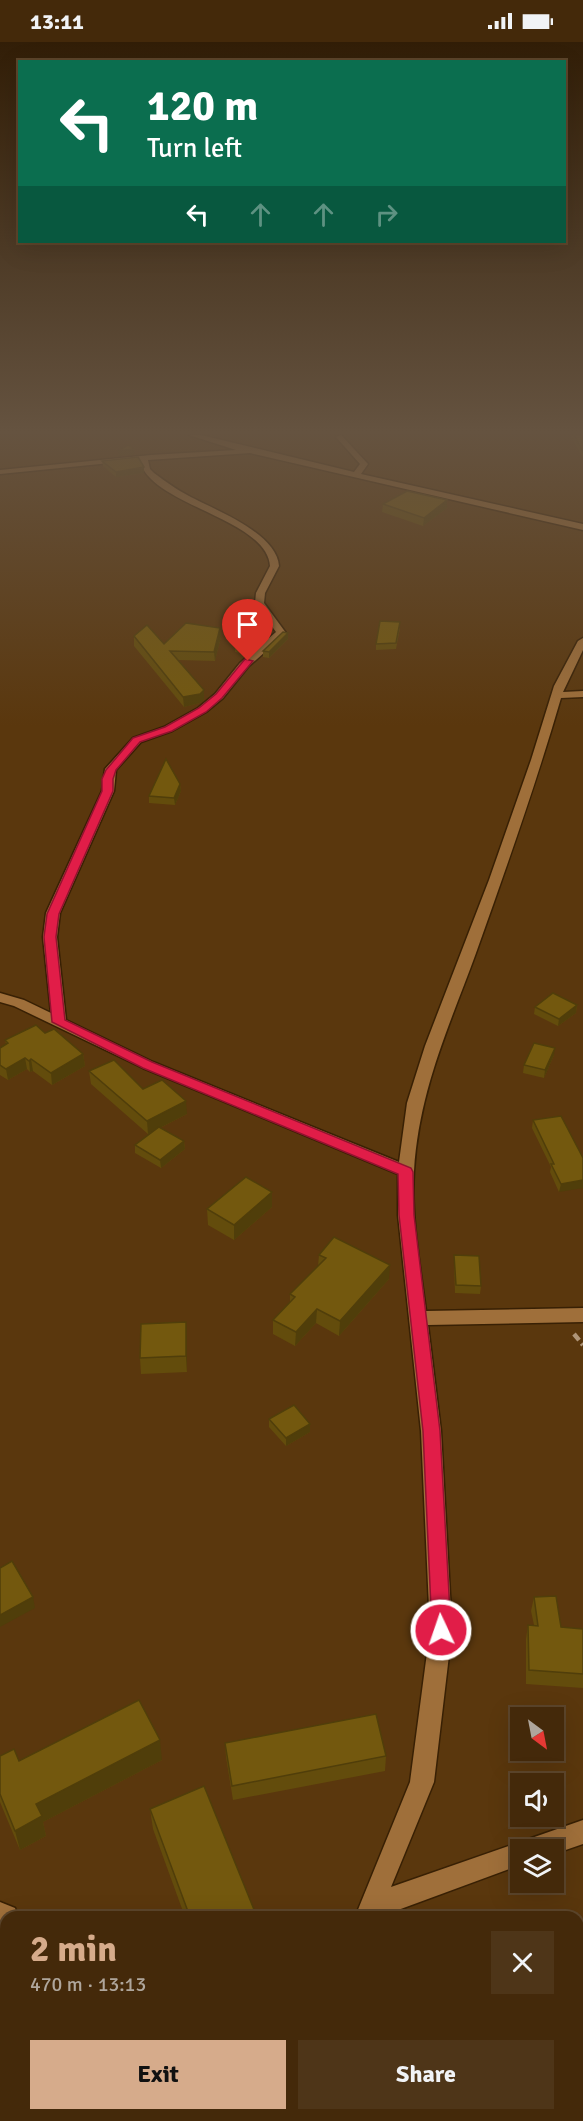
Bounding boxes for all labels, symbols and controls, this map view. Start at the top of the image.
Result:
text: 13:11 [30,8,84,35]
text: 120 m [147,81,258,132]
icon: left [48,84,126,162]
text: Turn left [147,132,242,165]
icon: left [181,198,214,231]
icon: ahead [244,198,277,231]
icon: ahead [307,198,340,231]
icon: right [370,198,403,231]
pin [222,599,273,661]
icon: arrive [231,608,264,641]
position arrow [409,1598,473,1662]
north arrow [510,1707,564,1761]
map controls [510,1707,564,1893]
button: sound [510,1773,564,1827]
button: layers [510,1839,564,1893]
text: 2 min [30,1927,117,1972]
button: close [491,1931,554,1994]
text: 470 m · 13:13 [30,1972,146,1997]
button: Exit [30,2040,286,2109]
button: Share [298,2040,554,2109]

